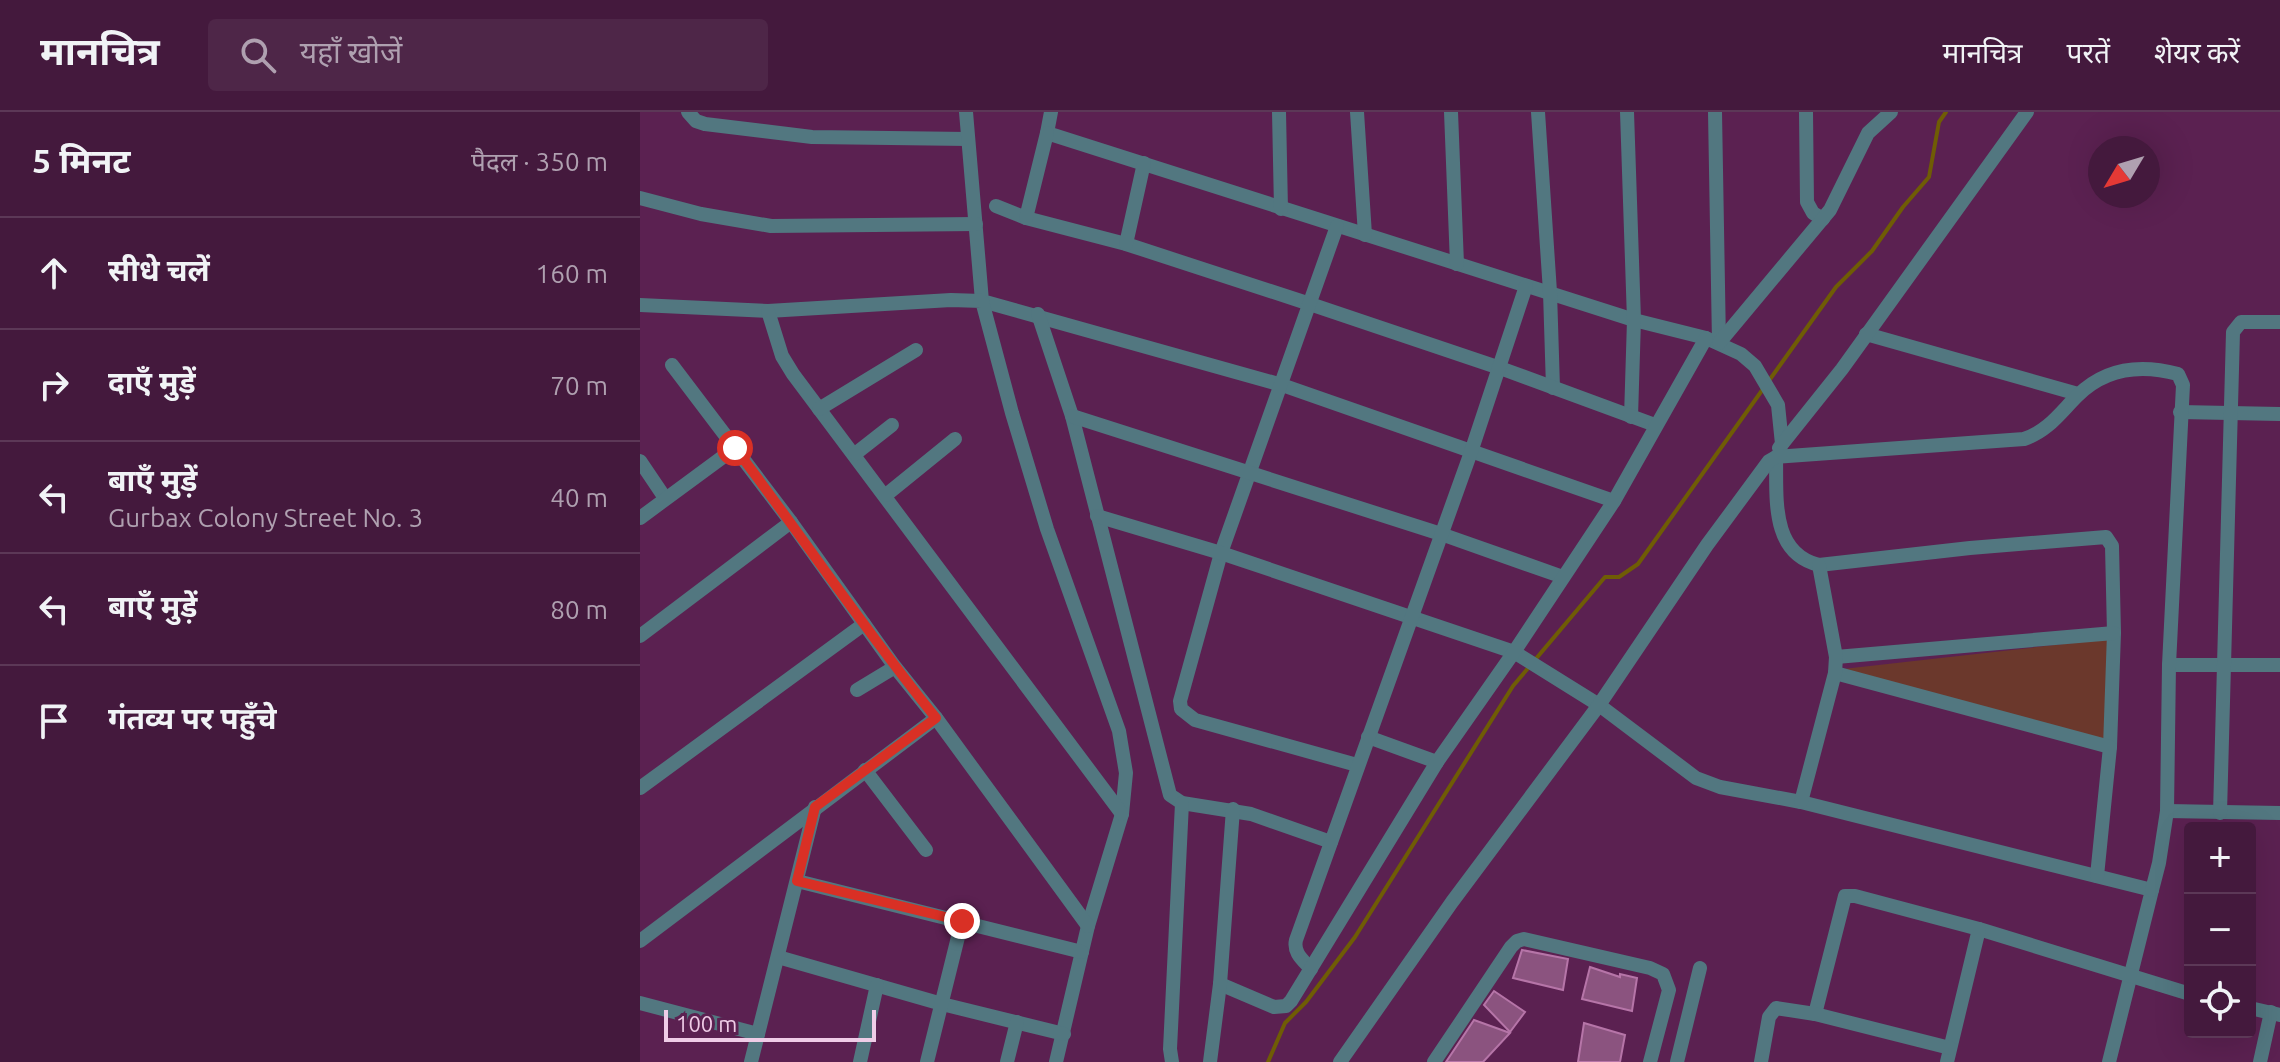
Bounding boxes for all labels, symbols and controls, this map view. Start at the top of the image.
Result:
search box [208,19,768,91]
text: मानचित्र [40,30,160,72]
icon: search [236,33,280,77]
text: यहाँ खोजें [300,35,402,69]
text: मानचित्र [1943,37,2023,68]
text: परतें [2067,37,2110,68]
text: शेयर करें [2154,37,2240,68]
north arrow [2088,136,2160,208]
text: 5 मिनट [32,141,131,179]
text: पैदल · 350 m [471,147,608,176]
icon: ahead [32,251,76,295]
text: सीधे चलें [108,253,210,287]
text: 160 m [536,259,608,288]
icon: right [32,363,76,407]
text: दाएँ मुड़ें [108,365,196,399]
text: 70 m [550,371,608,400]
route start [717,430,753,466]
text: बाएँ मुड़ें [108,463,197,497]
icon: left [32,475,76,519]
text: 40 m [550,483,608,512]
text: Gurbax Colony Street No. 3 [108,503,423,532]
icon: left [32,587,76,631]
text: बाएँ मुड़ें [108,589,197,623]
text: 80 m [550,595,608,624]
icon: arrive [32,699,76,743]
text: गंतव्य पर पहुँचे [108,701,276,735]
map controls [2184,822,2256,1038]
button: + [2184,822,2256,894]
button: − [2184,894,2256,966]
route end [944,903,980,939]
button: locate [2184,966,2256,1038]
scale bar [664,1006,876,1042]
text: 100 m [676,1011,737,1036]

